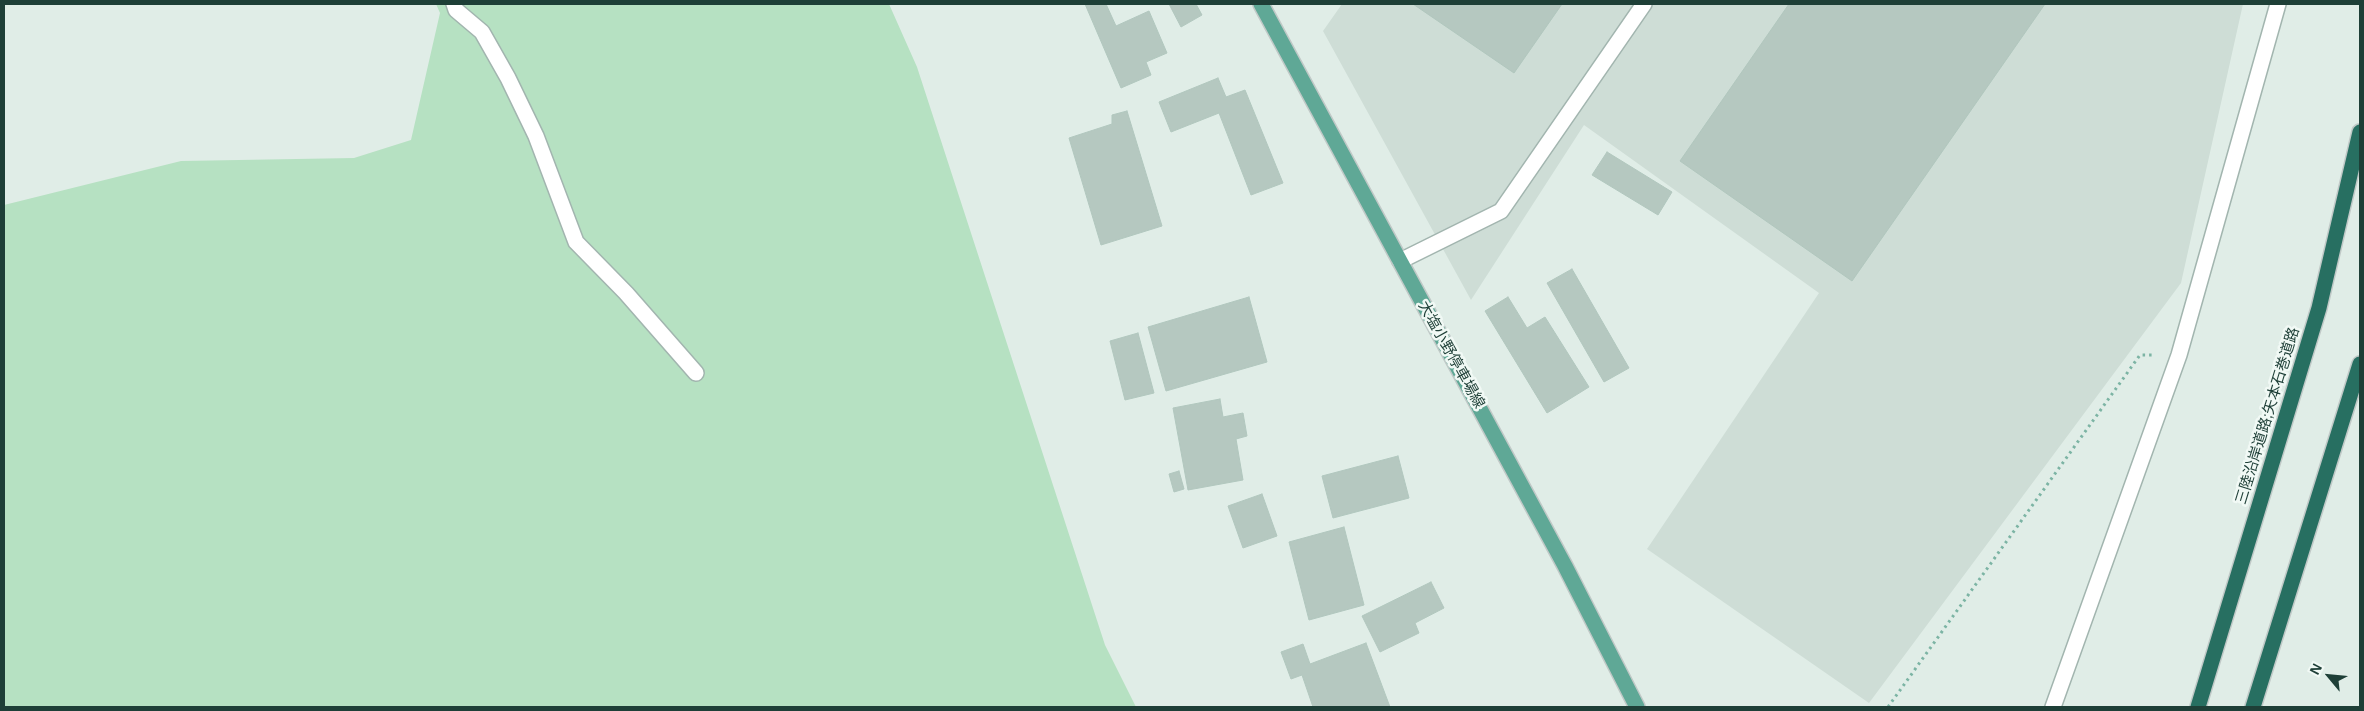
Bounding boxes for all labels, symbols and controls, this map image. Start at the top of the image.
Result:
street label: 大塩小野停車場線 [1414,298,1488,412]
street label: 三陸沿岸道路;矢本石巻道路 [2232,325,2304,507]
north arrow [2304,651,2354,701]
text: N [2306,661,2325,677]

